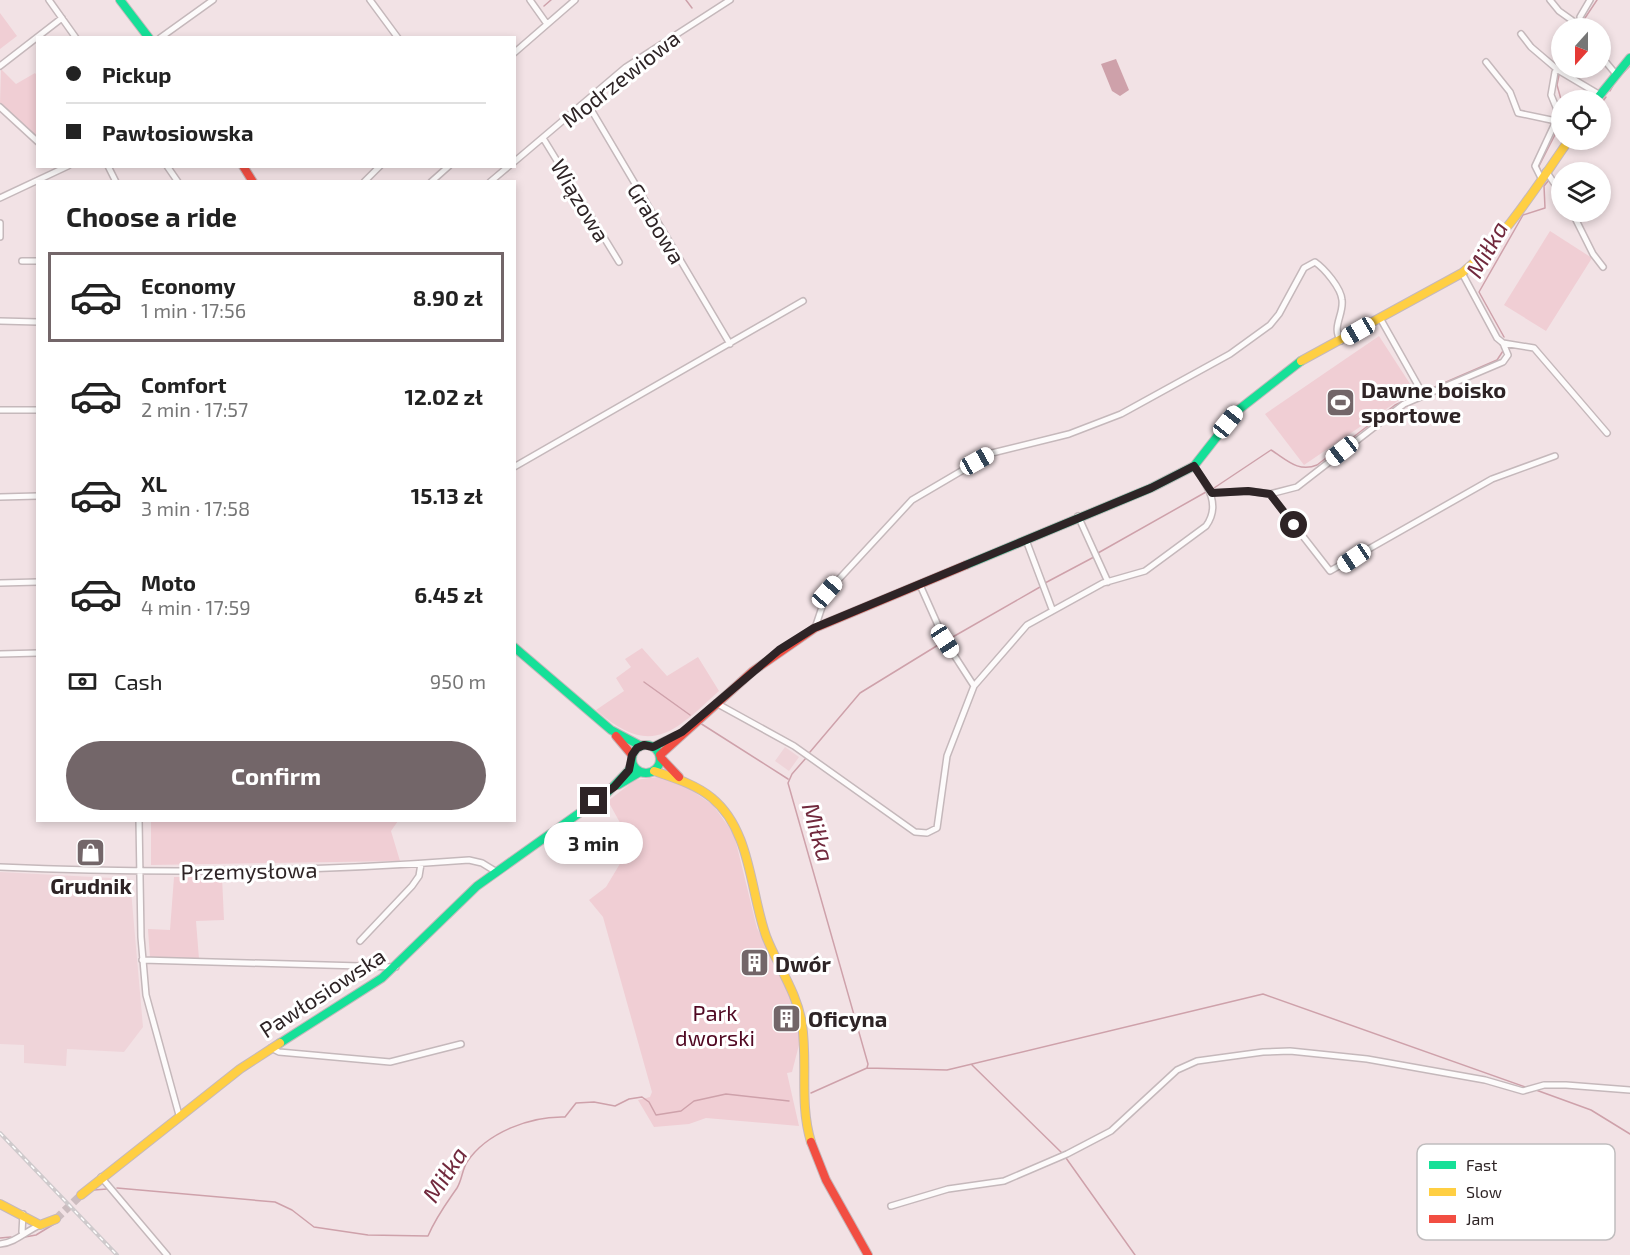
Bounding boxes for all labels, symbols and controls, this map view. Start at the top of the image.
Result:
north arrow [1551,18,1611,78]
map controls [1551,18,1611,222]
street label: Modrzewiowa [556,24,684,132]
text: Pickup [102,61,171,87]
button: locate [1551,90,1611,150]
text: Pawłosiowska [102,119,253,145]
street label: Wiązowa [546,154,616,246]
button: layers [1551,162,1611,222]
street label: Grabowa [623,178,691,268]
text: Choose a ride [66,200,237,232]
water label: Miłka [1459,216,1513,282]
icon: car [69,270,123,324]
text: Economy [141,272,236,298]
text: 8.90 zł [413,284,483,310]
text: 1 min · 17:56 [141,298,246,322]
car [1338,314,1378,348]
icon: car [69,369,123,423]
text: Comfort [141,371,226,397]
place label: Dawne boisko sportowe [1361,376,1506,427]
text: 12.02 zł [404,383,483,409]
sports icon: Dawne boisko sportowe [1324,386,1356,418]
text: 2 min · 17:57 [141,397,248,421]
car [1210,402,1246,442]
car [1322,433,1362,469]
car [957,444,997,478]
icon: car [69,468,123,522]
text: XL [141,470,167,496]
text: 15.13 zł [411,482,483,508]
text: 3 min · 17:58 [141,496,250,520]
route start [1280,511,1307,538]
car [1334,540,1374,576]
icon: car [69,567,123,621]
text: Moto [141,569,196,595]
car [808,573,846,611]
text: 6.45 zł [414,581,483,607]
text: 4 min · 17:59 [141,595,251,619]
car [928,621,962,661]
icon: cash [66,665,99,698]
text: Cash [114,668,163,694]
text: 950 m [430,669,486,693]
button: Confirm [66,741,486,810]
route end [580,787,607,814]
water label: Miłka [797,799,841,865]
callout: 3 min [544,822,644,864]
text: 3 min [568,831,619,855]
shop icon: Grudnik [75,837,107,869]
street label: Przemysłowa [180,856,318,884]
place label: Grudnik [50,872,132,898]
street label: Pawłosiowska [254,942,390,1042]
building icon: Dwór [738,947,770,979]
place label: Dwór [775,950,832,976]
park label: Park dworski [675,999,755,1050]
building icon: Oficyna [771,1002,803,1034]
place label: Oficyna [808,1005,887,1032]
water label: Miłka [415,1141,473,1207]
legend [1417,1144,1615,1240]
text: Fast [1466,1155,1497,1174]
text: Slow [1466,1182,1502,1201]
text: Jam [1466,1209,1494,1228]

